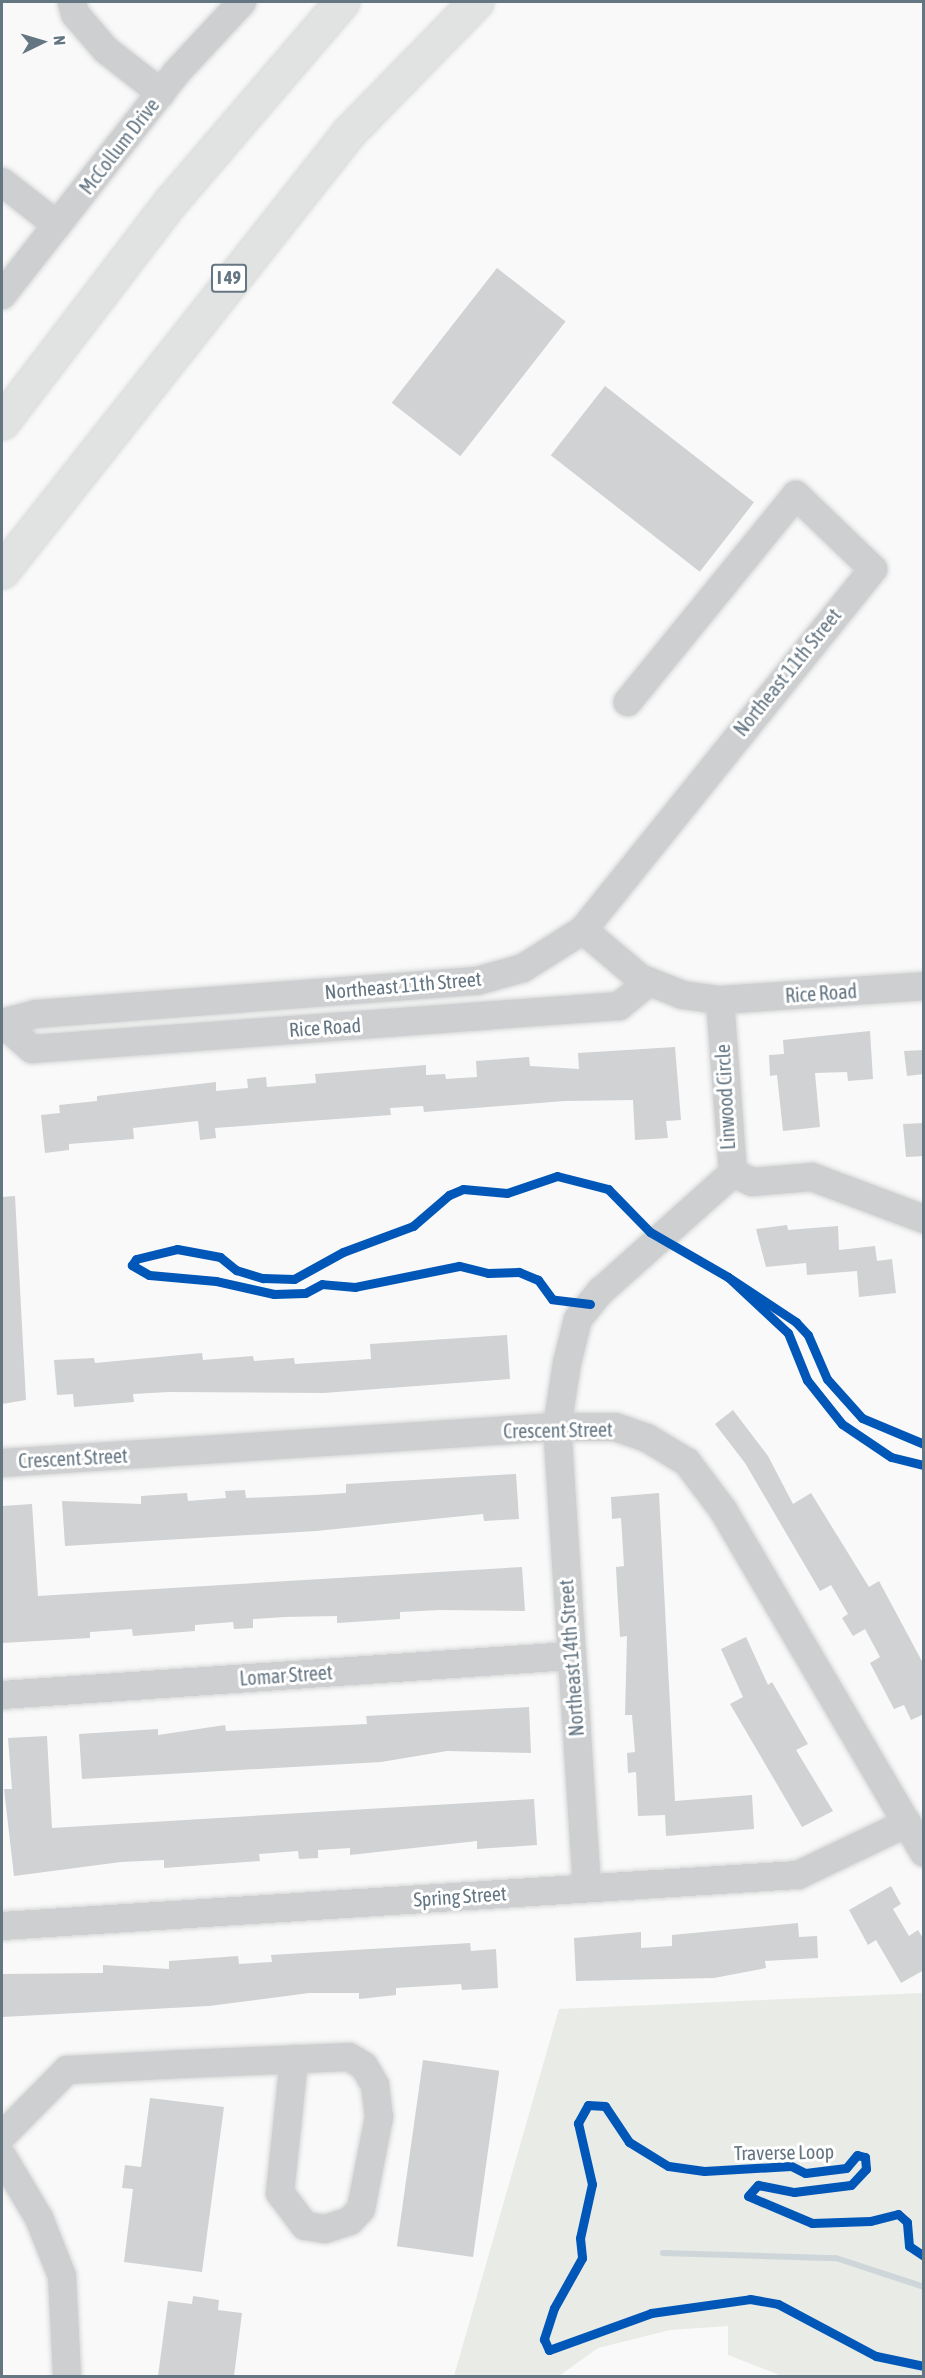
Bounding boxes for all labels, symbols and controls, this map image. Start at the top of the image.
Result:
north arrow [12,12,72,72]
text: N [51,35,69,46]
street label: McCollum Drive [74,93,164,199]
road number: I 49 [211,263,247,293]
street label: Northeast 11th Street [728,603,846,741]
street label: Northeast 11th Street [324,966,482,1004]
street label: Rice Road [784,979,858,1007]
street label: Rice Road [288,1013,362,1041]
street label: Linwood Circle [710,1044,740,1150]
street label: Crescent Street [503,1417,613,1443]
street label: Crescent Street [18,1443,128,1473]
street label: Northeast 14th Street [554,1579,588,1737]
street label: Lomar Street [239,1660,333,1690]
street label: Spring Street [413,1881,507,1911]
street label: Traverse Loop [734,2139,834,2165]

